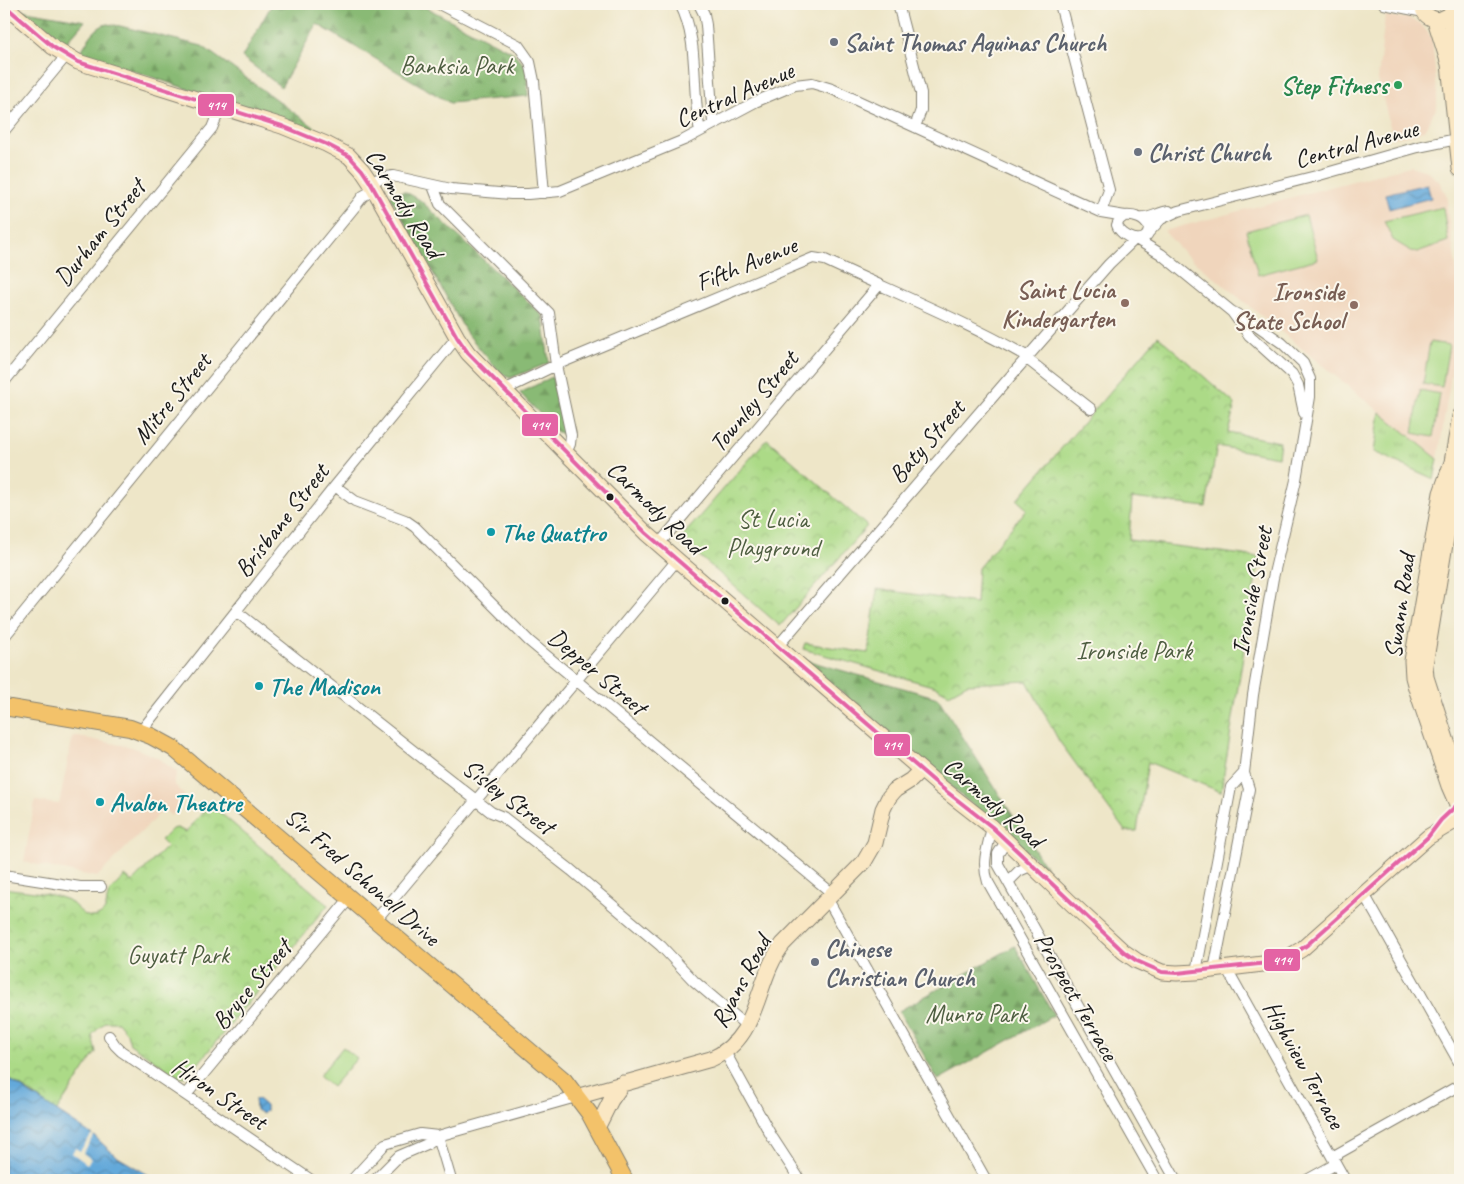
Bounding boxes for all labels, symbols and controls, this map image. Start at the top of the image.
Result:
place label: Saint Thomas Aquinas Church [844,27,1107,59]
marker: Saint Thomas Aquinas Church [828,36,840,48]
park label: Banksia Park [400,50,516,82]
street label: Central Avenue [670,54,800,135]
place label: Step Fitness [1281,70,1390,102]
marker: Step Fitness [1392,79,1404,91]
line badge: 414 [197,93,235,117]
text: 414 [207,97,227,114]
street label: Central Avenue [1291,112,1423,176]
place label: Christ Church [1148,137,1273,169]
street label: Carmody Road [358,143,453,268]
marker: Christ Church [1132,146,1144,158]
street label: Durham Street [47,170,155,293]
street label: Fifth Avenue [691,229,803,299]
place label: Saint Lucia Kindergarten [1002,274,1117,335]
place label: Ironside State School [1233,276,1349,337]
marker: Saint Lucia Kindergarten [1119,297,1131,309]
marker: Ironside State School [1348,299,1360,311]
street label: Townley Street [702,342,807,459]
street label: Mitre Street [125,344,220,451]
street label: Baty Street [882,391,974,490]
line badge: 414 [521,413,559,437]
text: 414 [531,417,551,434]
street label: Carmody Road [600,453,714,565]
street label: Brisbane Street [227,455,338,584]
unlabelled marker [605,492,615,502]
park label: St Lucia Playground [727,503,822,564]
place label: The Quattro [501,517,608,549]
street label: Ironside Street [1224,522,1281,658]
marker: The Quattro [485,526,497,538]
street label: Swann Road [1377,548,1424,660]
unlabelled marker [720,596,730,606]
street label: Depper Street [541,621,656,725]
park label: Ironside Park [1076,635,1194,667]
place label: The Madison [269,671,381,703]
marker: The Madison [253,680,265,692]
line badge: 414 [873,733,911,757]
text: 414 [883,737,903,754]
street label: Carmody Road [936,750,1053,858]
street label: Sisley Street [456,752,564,844]
place label: Avalon Theatre [110,787,243,819]
marker: Avalon Theatre [94,796,106,808]
street label: Sir Fred Schonell Drive [278,801,448,954]
street label: Ryans Road [703,926,780,1033]
street label: Prospect Terrace [1027,927,1127,1068]
street label: Bryce Street [205,930,301,1036]
place label: Chinese Christian Church [825,933,975,994]
park label: Guyatt Park [127,939,231,971]
line badge: 414 [1263,948,1301,972]
text: 414 [1273,952,1293,969]
marker: Chinese Christian Church [809,956,821,968]
street label: Highview Terrace [1256,995,1353,1136]
park label: Munro Park [925,998,1028,1030]
street label: Hiron Street [166,1050,275,1139]

